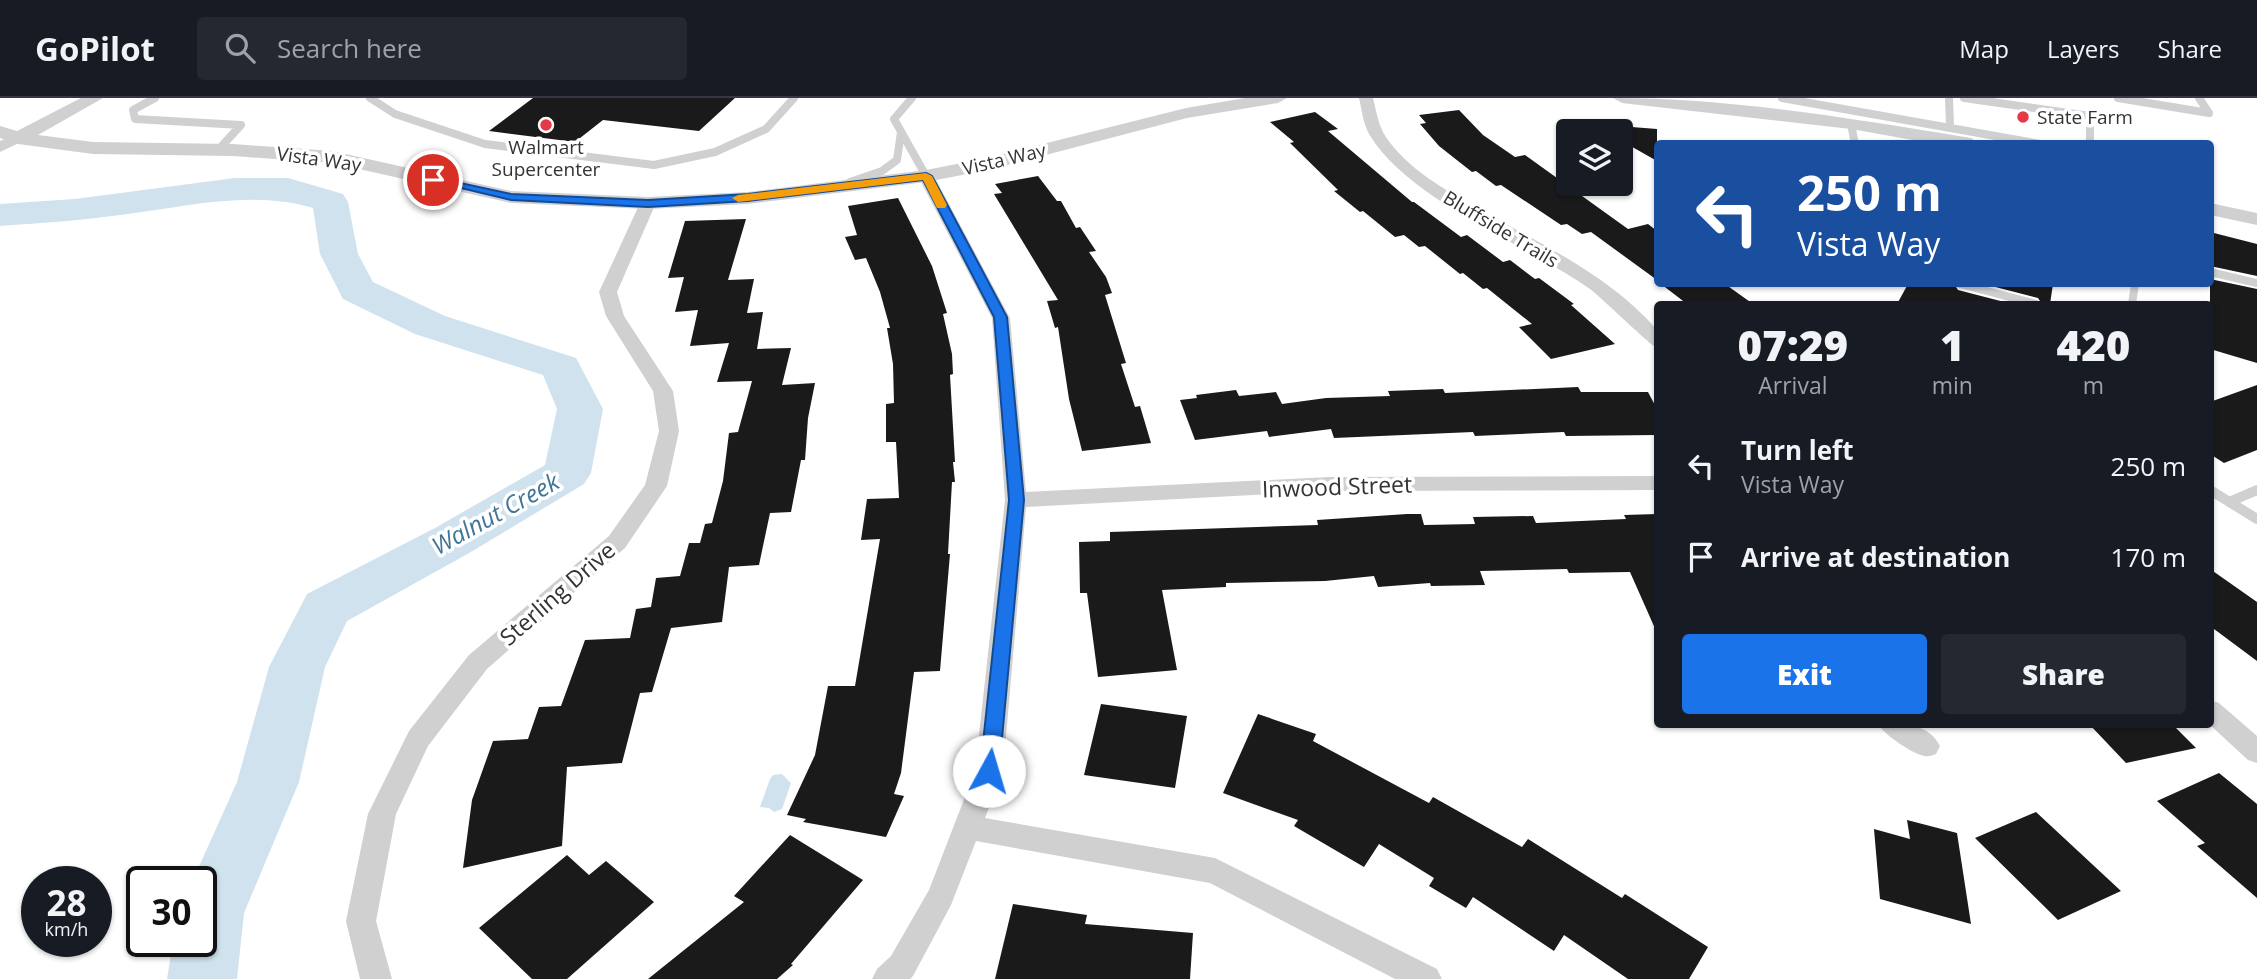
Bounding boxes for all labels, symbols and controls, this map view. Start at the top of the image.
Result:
search box [197,17,687,80]
text: GoPilot [35,26,155,71]
icon: search [221,29,259,67]
text: Search here [277,30,422,66]
text: Map [1959,32,2009,65]
text: Layers [2047,32,2120,65]
text: Share [2158,32,2222,65]
place label: State Farm [2037,104,2133,130]
marker: State Farm [2015,109,2031,125]
marker: Walmart Supercenter [538,117,554,133]
map controls [1556,119,1633,196]
button: layers [1556,119,1633,196]
place label: Walmart Supercenter [492,134,601,182]
street label: Vista Way [960,137,1049,181]
street label: Vista Way [275,140,363,178]
pin [403,150,463,210]
text: 250 m [1797,159,1942,225]
icon: arrive [414,161,452,199]
icon: left [1682,168,1773,259]
street label: Bluffside Trails [1439,184,1563,274]
text: Vista Way [1797,222,1940,265]
text: 07:29 [1738,316,1848,373]
text: 1 [1940,316,1965,373]
text: 420 [2057,316,2130,373]
text: Arrival [1758,369,1828,401]
text: min [1932,369,1973,401]
text: m [2083,369,2104,401]
text: Turn left [1741,432,1853,468]
icon: left [1682,447,1720,485]
text: 250 m [2111,448,2186,484]
water label: Walnut Creek [425,464,566,562]
street label: Inwood Street [1261,467,1413,505]
text: Vista Way [1741,468,1844,500]
street label: Sterling Drive [492,534,622,652]
icon: arrive [1682,538,1720,576]
text: Arrive at destination [1741,539,2010,575]
text: 170 m [2111,539,2186,575]
button: Exit [1682,634,1927,714]
button: Share [1941,634,2186,714]
position arrow [952,734,1026,808]
speed limit sign: 30 [126,866,217,957]
text: 28 [46,879,87,926]
text: km/h [45,917,88,941]

